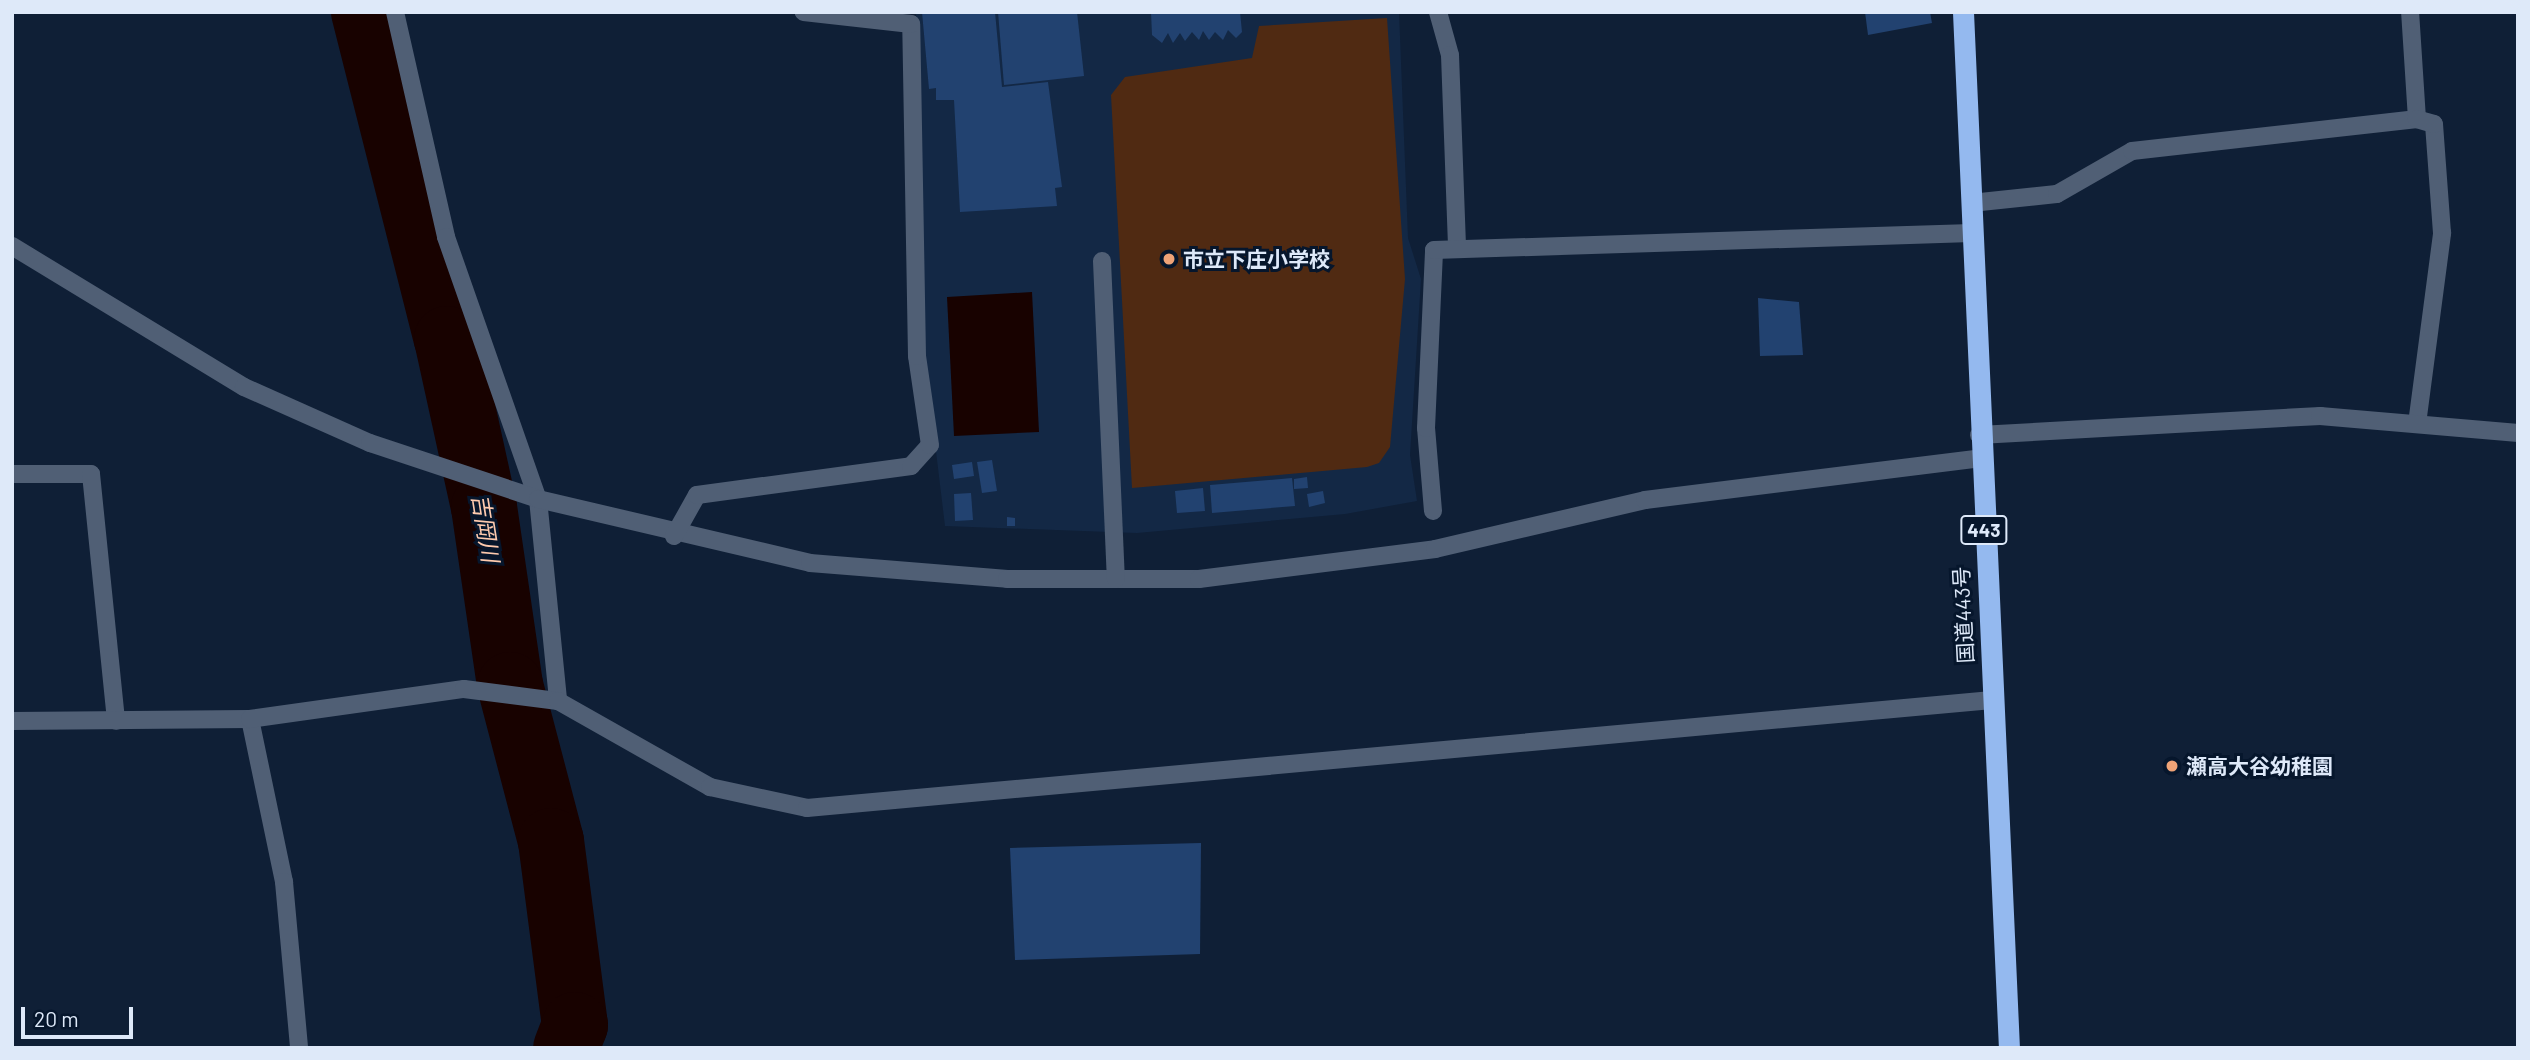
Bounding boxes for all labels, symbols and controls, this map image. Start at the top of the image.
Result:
place label: 市立下庄小学校 [1183,246,1330,272]
marker: 市立下庄小学校 [1161,251,1177,267]
water label: 吉岡川 [467,492,505,564]
road number: 443 [1960,514,2008,545]
street label: 国道443号 [1948,566,1978,664]
place label: 瀬高大谷幼稚園 [2186,753,2333,779]
marker: 瀬高大谷幼稚園 [2164,758,2180,774]
scale bar [24,993,136,1038]
text: 20 m [34,1006,79,1031]

